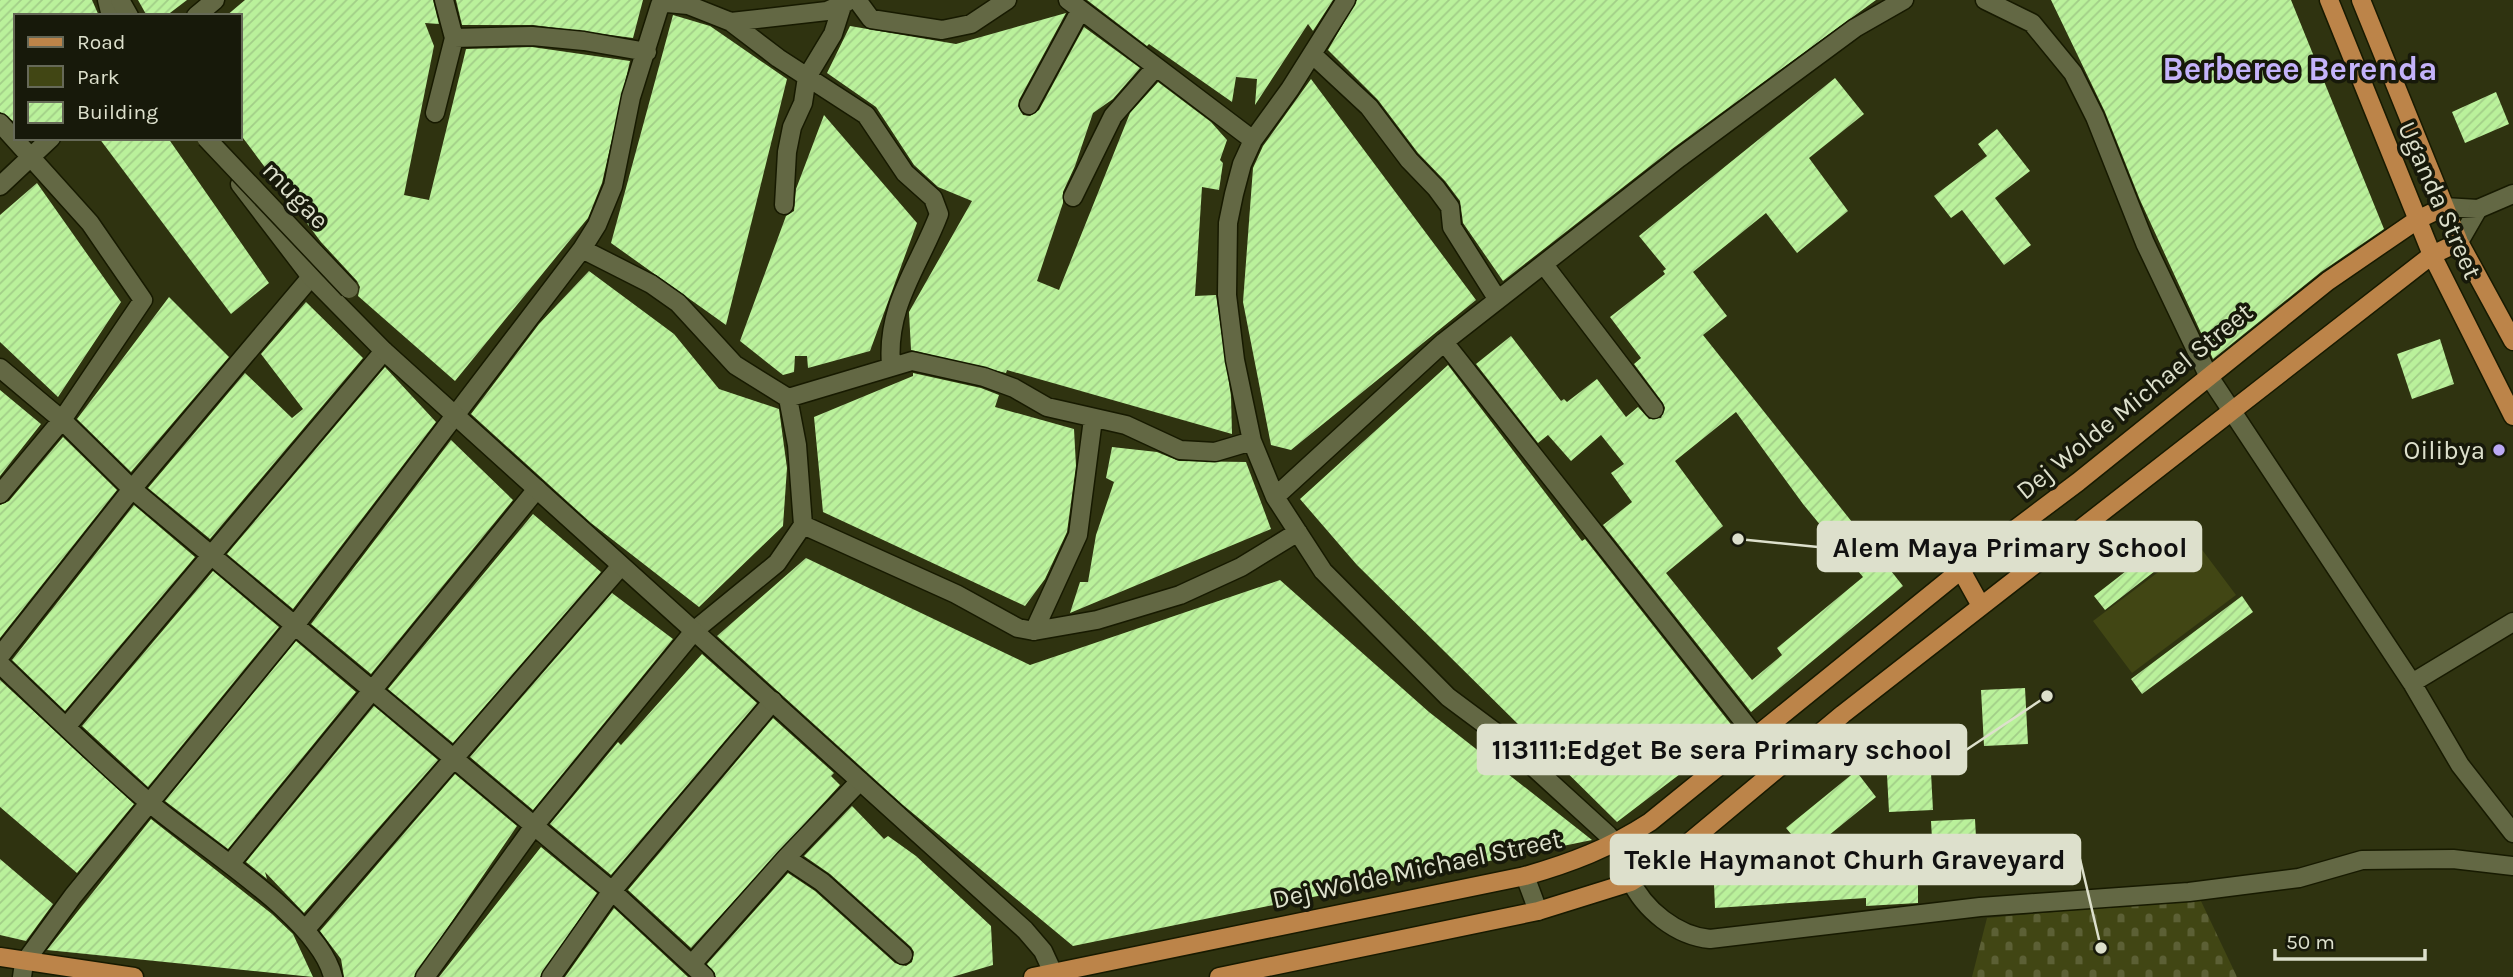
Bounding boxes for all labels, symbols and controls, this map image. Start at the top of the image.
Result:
legend [14,14,242,140]
text: Road [77,30,125,54]
district label: Berberee Berenda [2162,50,2438,88]
text: Park [77,65,120,89]
text: Building [77,100,158,124]
street label: Uganda Street [2391,117,2488,284]
street label: mugae [256,155,335,236]
street label: Dej Wolde Michael Street [2010,296,2259,506]
place label: Oilibya [2404,435,2485,466]
marker: Oilibya [2491,442,2507,458]
callout: Alem Maya Primary School [1818,522,2201,571]
text: Alem Maya Primary School [1833,531,2187,564]
callout: 113111:Edget Be sera Primary school [1478,725,1966,774]
text: 113111:Edget Be sera Primary school [1492,733,1952,766]
street label: Dej Wolde Michael Street [1270,824,1565,915]
callout: Tekle Haymanot Churh Graveyard [1611,835,2080,884]
text: Tekle Haymanot Churh Graveyard [1624,843,2066,876]
scale bar [2275,918,2426,962]
text: 50 m [2286,930,2335,954]

